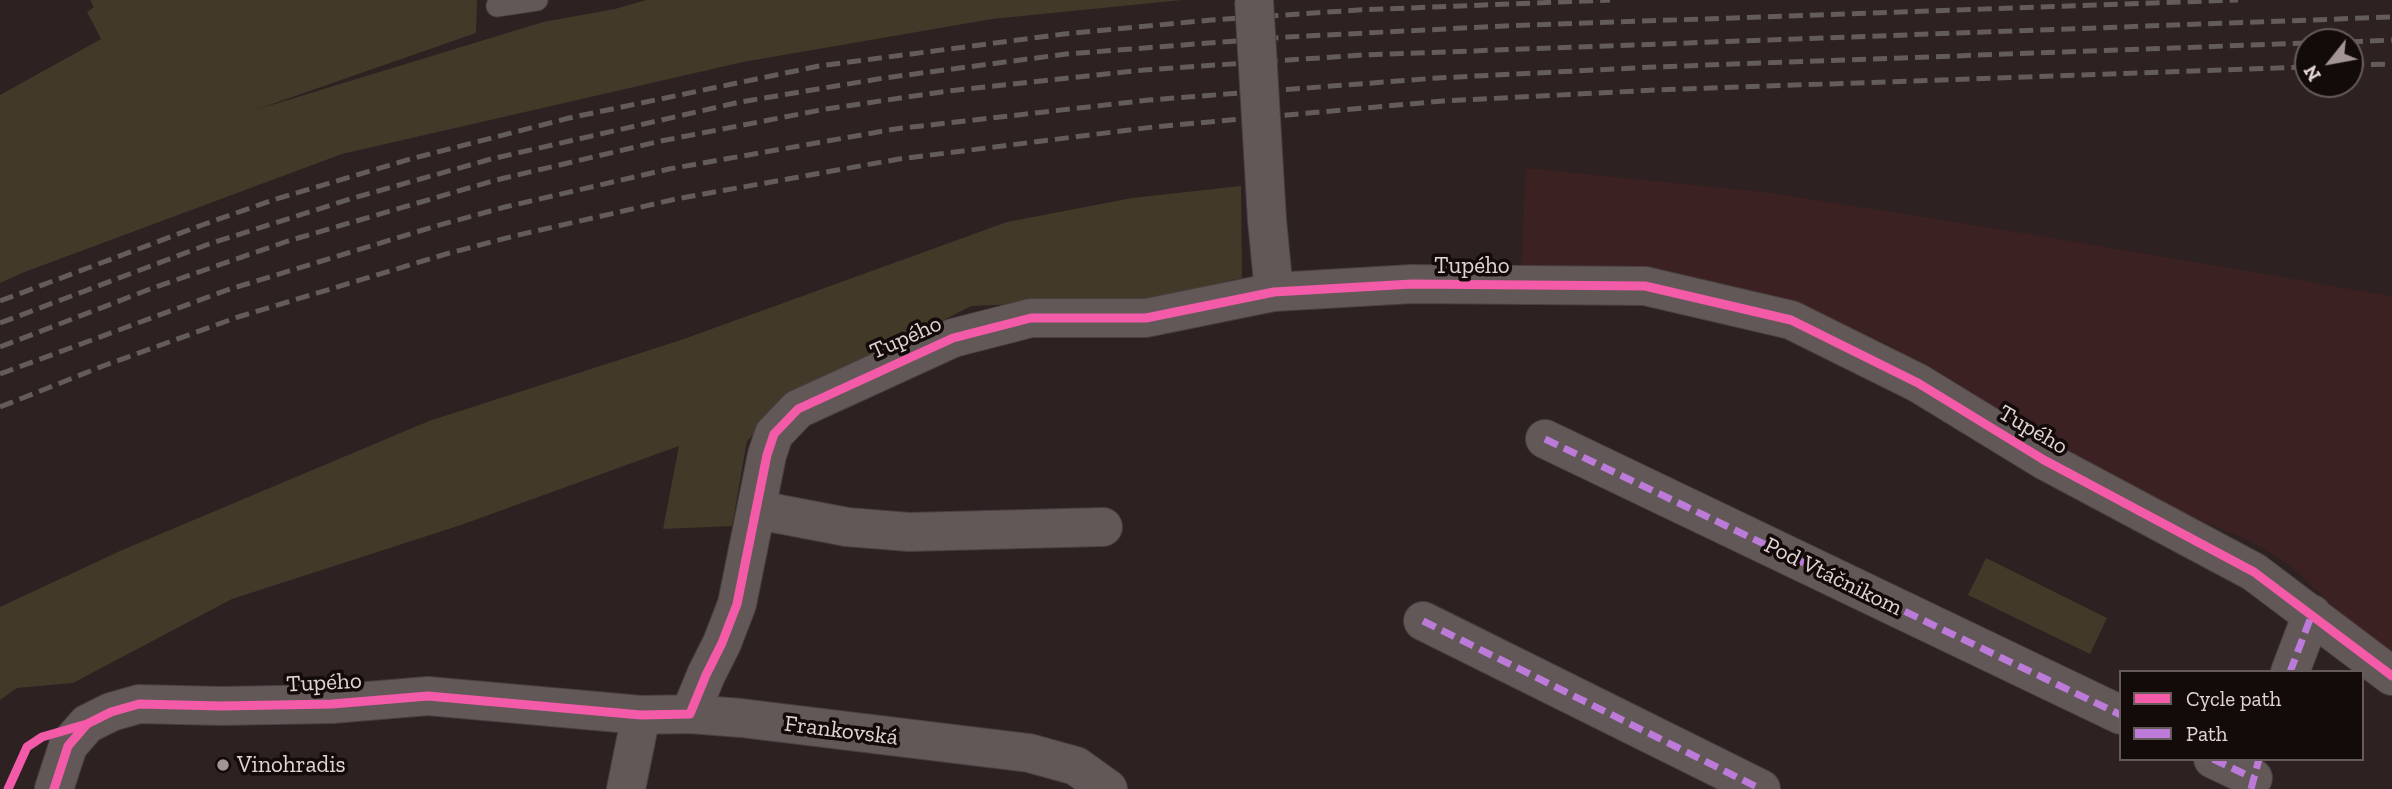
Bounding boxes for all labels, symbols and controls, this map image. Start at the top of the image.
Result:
north arrow [2294,28,2364,98]
text: N [2299,61,2326,85]
street label: Tupého [1434,252,1510,280]
street label: Tupého [866,310,946,366]
street label: Tupého [1993,399,2073,461]
street label: Pod Vtáčnikom [1760,532,1906,622]
street label: Tupého [286,667,362,699]
legend [2119,670,2364,761]
text: Cycle path [2186,686,2281,711]
street label: Frankovská [783,710,899,752]
text: Path [2186,721,2228,746]
place label: Vinohradis [237,751,346,779]
marker: Vinohradis [215,757,231,773]

